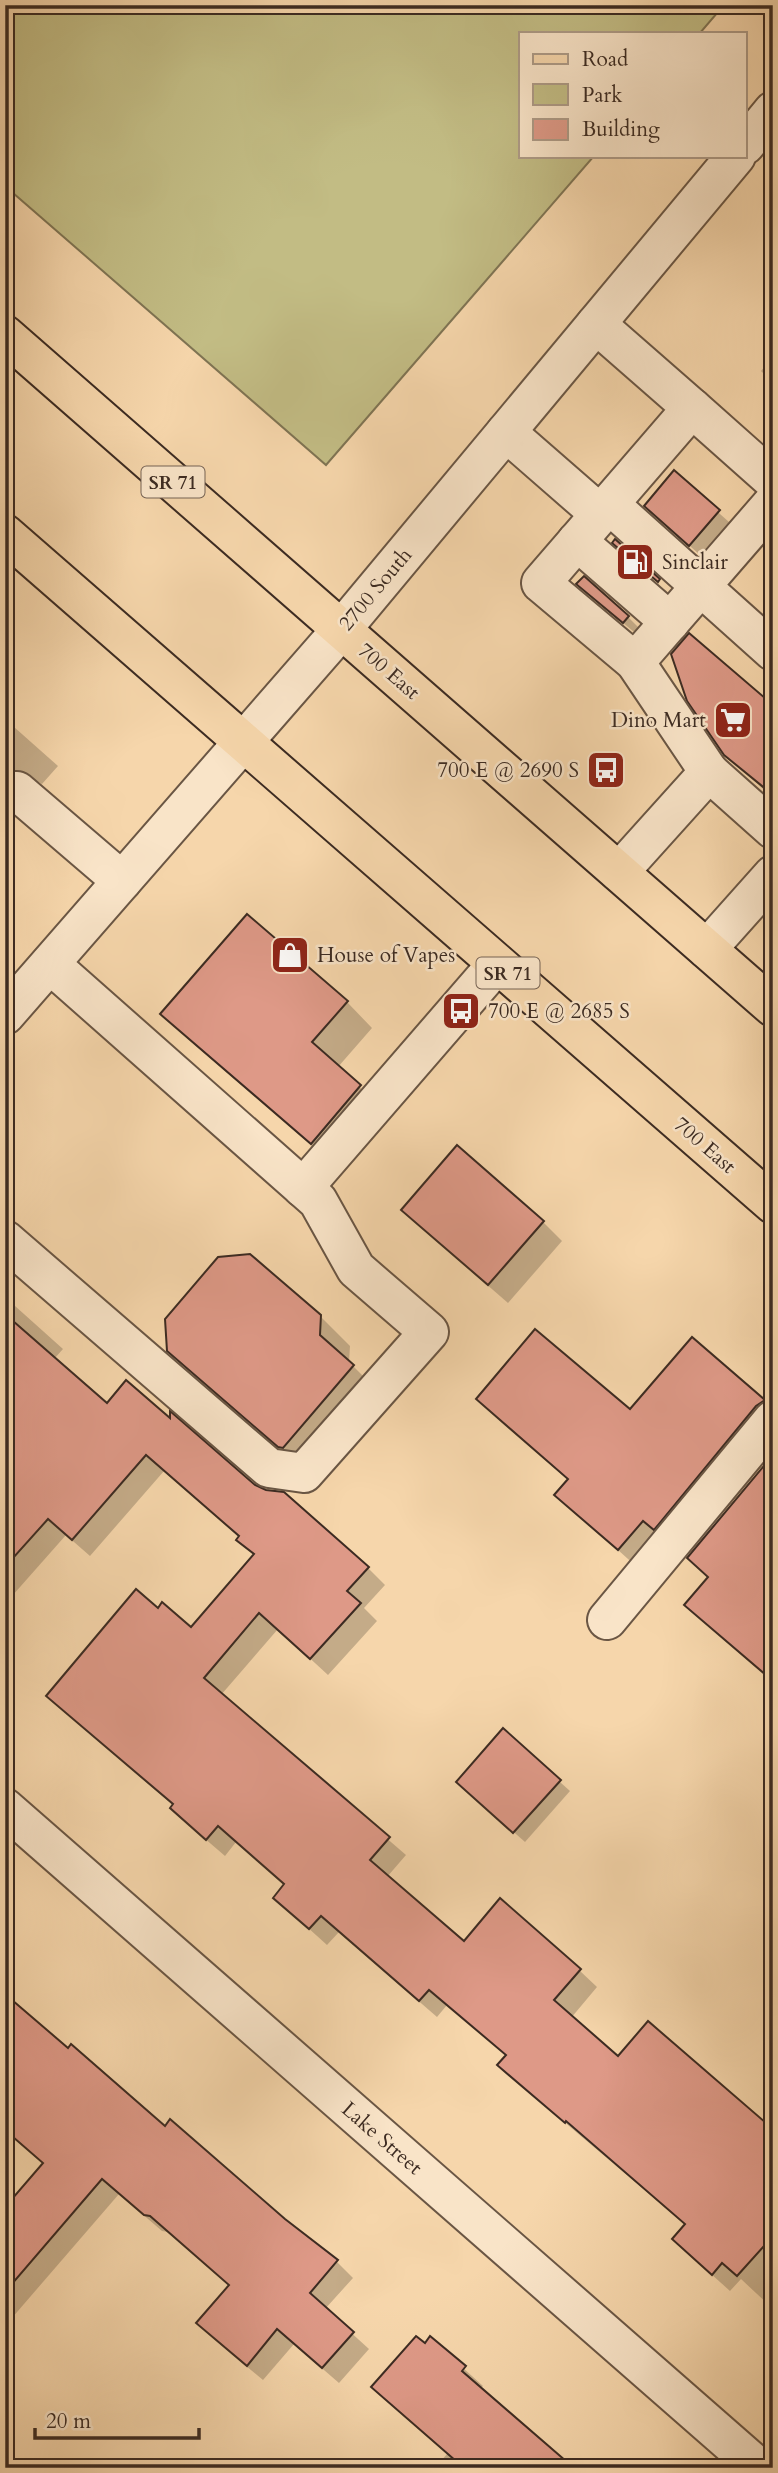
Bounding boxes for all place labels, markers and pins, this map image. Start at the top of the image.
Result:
fuel station icon: Sinclair [614,541,656,583]
place label: Sinclair [662,548,728,577]
supermarket icon: Dino Mart [712,699,754,741]
place label: Dino Mart [611,706,706,735]
bus stop icon: 700 E @ 2690 S [585,749,627,791]
place label: 700 E @ 2690 S [437,756,579,785]
shop icon: House of Vapes [269,934,311,976]
place label: House of Vapes [317,941,455,970]
bus stop icon: 700 E @ 2685 S [440,990,482,1032]
place label: 700 E @ 2685 S [488,997,630,1026]

